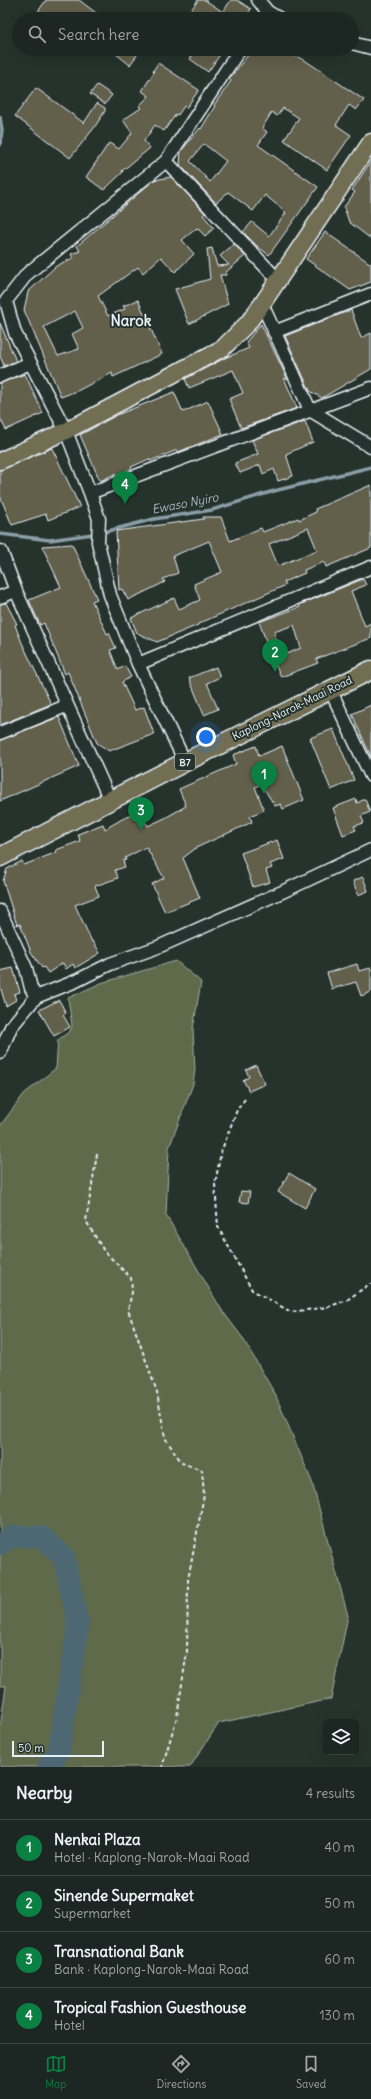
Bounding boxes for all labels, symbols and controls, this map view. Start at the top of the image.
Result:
search box [12,12,359,56]
icon: search [26,23,48,45]
text: Search here [58,25,139,44]
district label: Narok [111,311,152,330]
pin: 4 [112,471,138,504]
water label: Ewaso Nyiro [150,489,221,517]
pin: 2 [262,639,288,672]
street label: Kaplong-Narok-Maai Road [230,673,355,743]
your location [196,727,216,747]
road number: B7 [175,754,195,770]
pin: 1 [251,761,277,794]
pin: 3 [128,797,154,830]
map controls [323,1719,359,1755]
button: layers [323,1719,359,1755]
scale bar [12,1739,104,1758]
text: 50 m [18,1741,44,1755]
text: Nearby [16,1782,72,1804]
text: 4 results [306,1785,355,1802]
text: Nenkai Plaza [54,1830,141,1849]
text: 1 [26,1839,32,1856]
text: 40 m [324,1839,355,1856]
text: Hotel · Kaplong-Narok-Maai Road [54,1849,250,1866]
text: Sinende Supermaket [54,1886,194,1905]
text: 2 [25,1895,33,1912]
text: 50 m [324,1895,355,1912]
text: Supermarket [54,1905,131,1922]
text: Transnational Bank [54,1942,184,1961]
text: 3 [25,1951,33,1968]
text: 60 m [324,1951,355,1968]
text: Bank · Kaplong-Narok-Maai Road [54,1961,249,1978]
text: Tropical Fashion Guesthouse [54,1998,246,2017]
text: 4 [25,2007,33,2024]
text: 130 m [319,2007,355,2024]
text: Hotel [54,2017,85,2034]
tab: Map [45,2053,67,2091]
tab: Directions [157,2053,206,2091]
tab: Saved [296,2053,326,2091]

